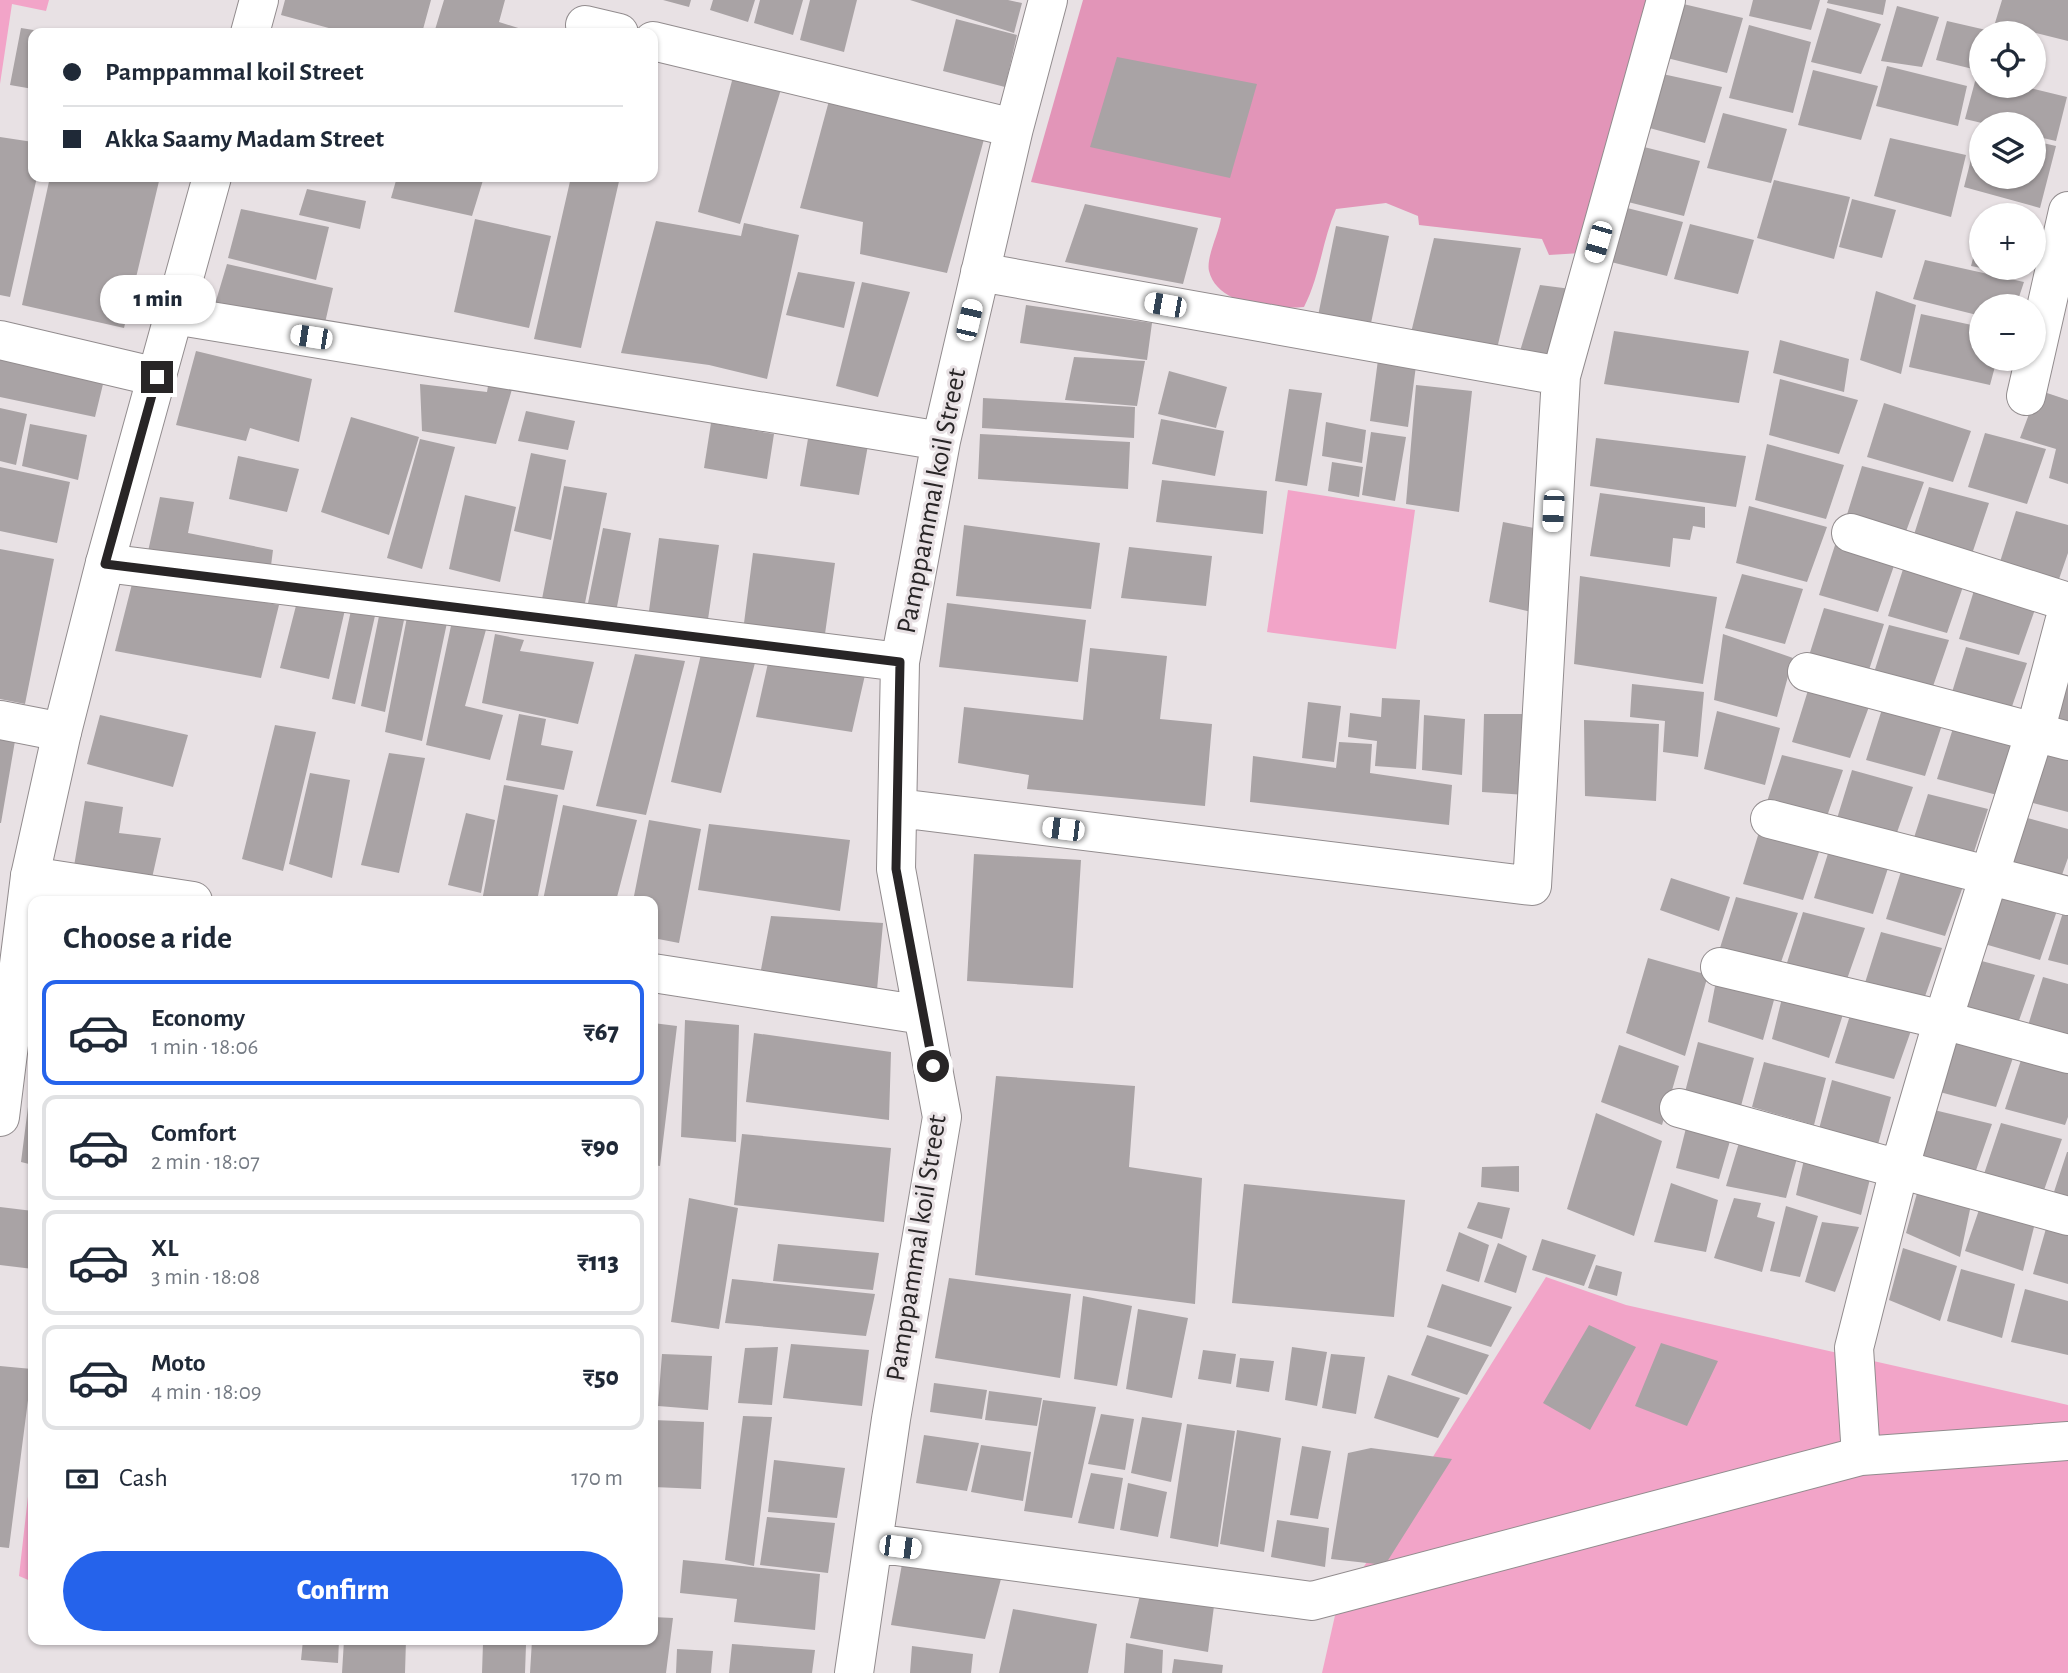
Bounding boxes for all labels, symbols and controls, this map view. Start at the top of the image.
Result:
map controls [1969,21,2046,371]
button: locate [1969,21,2046,98]
text: Pamppammal koil Street [105,59,363,85]
button: layers [1969,112,2046,189]
text: Akka Saamy Madam Street [105,126,384,152]
button: + [1969,203,2046,280]
car [1583,219,1614,265]
callout: 1 min [99,276,215,324]
text: 1 min [134,288,182,311]
car [1143,291,1188,319]
button: − [1969,294,2046,371]
car [955,297,984,343]
car [289,323,334,351]
route end [141,361,173,393]
street label: Pamppammal koil Street [893,366,971,636]
car [1542,489,1565,533]
car [1041,816,1086,842]
text: Choose a ride [63,922,232,954]
icon: car [67,1001,130,1064]
text: Economy [151,1005,245,1031]
text: ₹67 [584,1019,619,1045]
text: 1 min · 18:06 [151,1036,258,1059]
route start [917,1050,949,1082]
street label: Pamppammal koil Street [882,1113,952,1383]
icon: car [67,1116,130,1179]
text: Comfort [151,1120,236,1146]
text: ₹90 [582,1134,619,1160]
text: 2 min · 18:07 [151,1151,260,1174]
icon: car [67,1231,130,1294]
text: XL [151,1235,178,1261]
text: ₹113 [577,1249,619,1275]
text: 3 min · 18:08 [151,1266,260,1289]
icon: car [67,1346,130,1409]
text: Moto [151,1350,206,1376]
text: ₹50 [583,1364,619,1390]
text: 4 min · 18:09 [151,1381,262,1404]
icon: cash [63,1460,101,1498]
text: Cash [119,1465,168,1491]
text: 170 m [571,1467,623,1490]
car [878,1534,923,1560]
button: Confirm [63,1551,623,1631]

